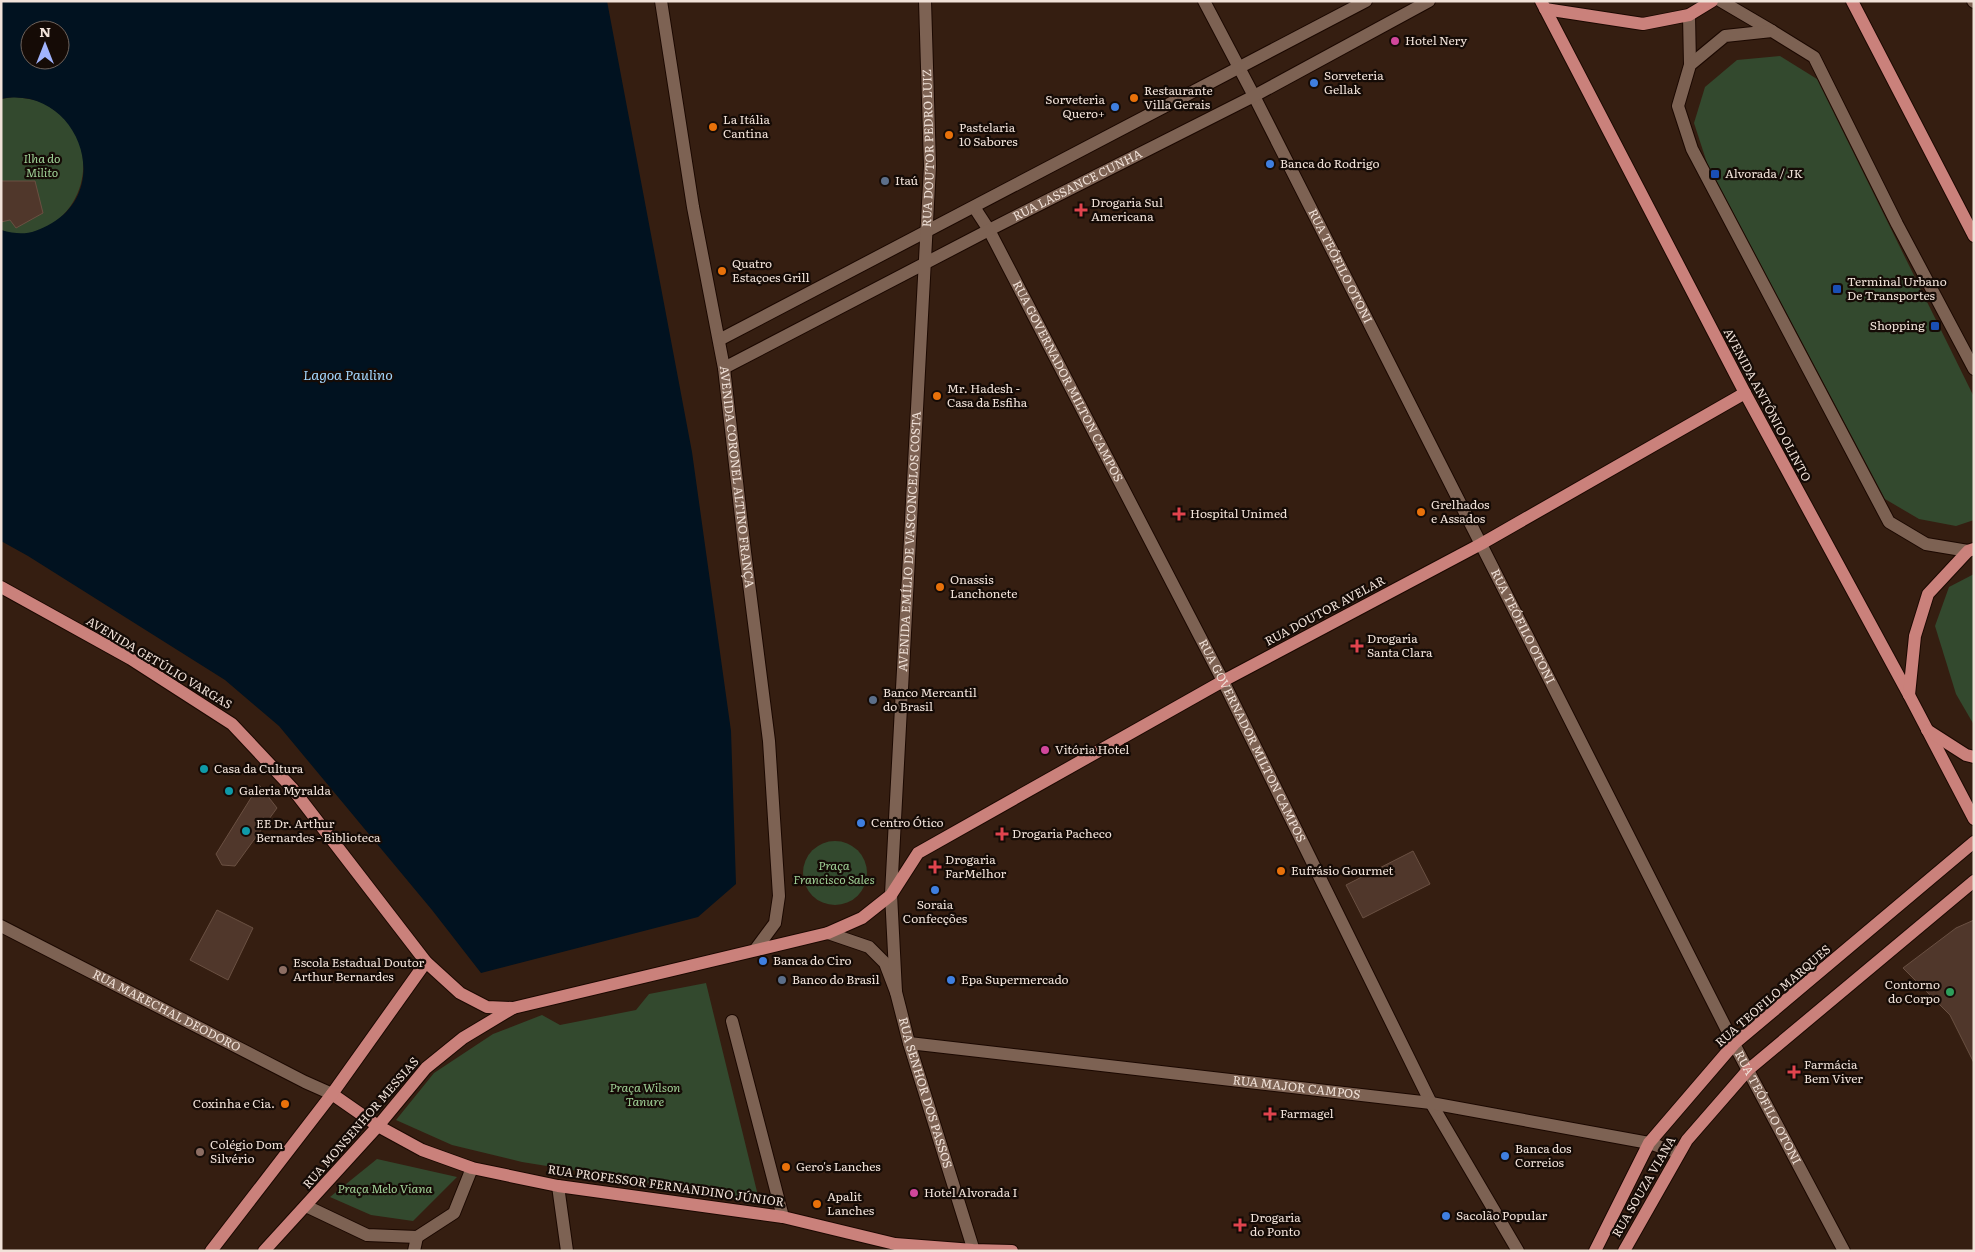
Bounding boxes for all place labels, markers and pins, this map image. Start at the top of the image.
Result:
place label: Hotel Nery [1405,31,1467,49]
marker: Hotel Nery [1389,35,1401,47]
place label: Sorveteria Gellak [1324,66,1384,98]
marker: Sorveteria Gellak [1308,77,1320,89]
place label: Restaurante Villa Gerais [1144,81,1213,113]
place label: Sorveteria Quero+ [1045,90,1106,122]
marker: Restaurante Villa Gerais [1128,92,1140,104]
marker: Sorveteria Quero+ [1109,101,1121,113]
place label: La Itália Cantina [723,110,770,142]
place label: Pastelaria 10 Sabores [959,118,1018,150]
marker: La Itália Cantina [707,121,719,133]
marker: Pastelaria 10 Sabores [943,129,955,141]
place label: Banca do Rodrigo [1280,154,1379,172]
marker: Banca do Rodrigo [1264,158,1276,170]
place label: Alvorada / JK [1725,164,1803,182]
marker: Alvorada / JK [1709,168,1721,180]
place label: Itaú [895,171,919,189]
marker: Itaú [879,175,891,187]
place label: Drogaria Sul Americana [1091,193,1163,225]
marker: Drogaria Sul Americana [1075,204,1087,216]
place label: Quatro Estaçoes Grill [732,254,810,286]
marker: Quatro Estaçoes Grill [716,265,728,277]
place label: Terminal Urbano De Transportes [1847,272,1947,304]
marker: Terminal Urbano De Transportes [1831,283,1843,295]
place label: Shopping [1870,316,1925,334]
marker: Shopping [1929,320,1941,332]
place label: Mr. Hadesh - Casa da Esfiha [947,379,1028,411]
marker: Mr. Hadesh - Casa da Esfiha [931,390,943,402]
place label: Grelhados e Assados [1431,495,1490,527]
place label: Hospital Unimed [1190,504,1288,522]
marker: Grelhados e Assados [1415,506,1427,518]
marker: Hospital Unimed [1172,507,1186,521]
place label: Onassis Lanchonete [950,570,1018,602]
marker: Onassis Lanchonete [934,581,946,593]
place label: Drogaria Santa Clara [1367,629,1433,661]
marker: Drogaria Santa Clara [1351,640,1363,652]
place label: Banco Mercantil do Brasil [883,683,977,715]
marker: Banco Mercantil do Brasil [867,694,879,706]
place label: Vitória Hotel [1055,740,1129,758]
marker: Vitória Hotel [1039,744,1051,756]
place label: Casa da Cultura [214,759,304,777]
marker: Casa da Cultura [198,763,210,775]
place label: Galeria Myralda [239,781,331,799]
marker: Galeria Myralda [223,785,235,797]
place label: Centro Ótico [871,813,944,831]
place label: EE Dr. Arthur Bernardes - Biblioteca [256,814,381,846]
marker: Centro Ótico [855,817,867,829]
place label: Drogaria Pacheco [1012,824,1112,842]
marker: EE Dr. Arthur Bernardes - Biblioteca [240,825,252,837]
marker: Drogaria Pacheco [996,828,1008,840]
place label: Drogaria FarMelhor [945,850,1007,882]
marker: Drogaria FarMelhor [929,861,941,873]
place label: Eufrásio Gourmet [1291,861,1394,879]
marker: Eufrásio Gourmet [1275,865,1287,877]
marker: Soraia Confecções [929,884,941,896]
place label: Soraia Confecções [903,895,968,927]
place label: Banca do Ciro [773,951,852,969]
place label: Escola Estadual Doutor Arthur Bernardes [293,953,425,985]
marker: Banca do Ciro [757,955,769,967]
marker: Escola Estadual Doutor Arthur Bernardes [277,964,289,976]
place label: Banco do Brasil [792,970,880,988]
place label: Epa Supermercado [961,970,1069,988]
marker: Banco do Brasil [776,974,788,986]
marker: Epa Supermercado [945,974,957,986]
place label: Contorno do Corpo [1885,975,1940,1007]
marker: Contorno do Corpo [1944,986,1956,998]
place label: Farmácia Bem Viver [1804,1055,1863,1087]
marker: Farmácia Bem Viver [1788,1066,1800,1078]
place label: Coxinha e Cia. [193,1094,275,1112]
marker: Coxinha e Cia. [279,1098,291,1110]
place label: Farmagel [1280,1104,1334,1122]
marker: Farmagel [1264,1108,1276,1120]
place label: Colégio Dom Silvério [210,1135,284,1167]
place label: Banca dos Correios [1515,1139,1572,1171]
marker: Colégio Dom Silvério [194,1146,206,1158]
marker: Banca dos Correios [1499,1150,1511,1162]
place label: Gero's Lanches [796,1157,881,1175]
marker: Gero's Lanches [780,1161,792,1173]
place label: Hotel Alvorada I [924,1183,1018,1201]
place label: Apalit Lanches [827,1187,875,1219]
marker: Hotel Alvorada I [908,1187,920,1199]
marker: Apalit Lanches [811,1198,823,1210]
place label: Sacolão Popular [1456,1206,1548,1224]
place label: Drogaria do Ponto [1250,1208,1301,1240]
marker: Sacolão Popular [1440,1210,1452,1222]
marker: Drogaria do Ponto [1234,1219,1246,1231]

